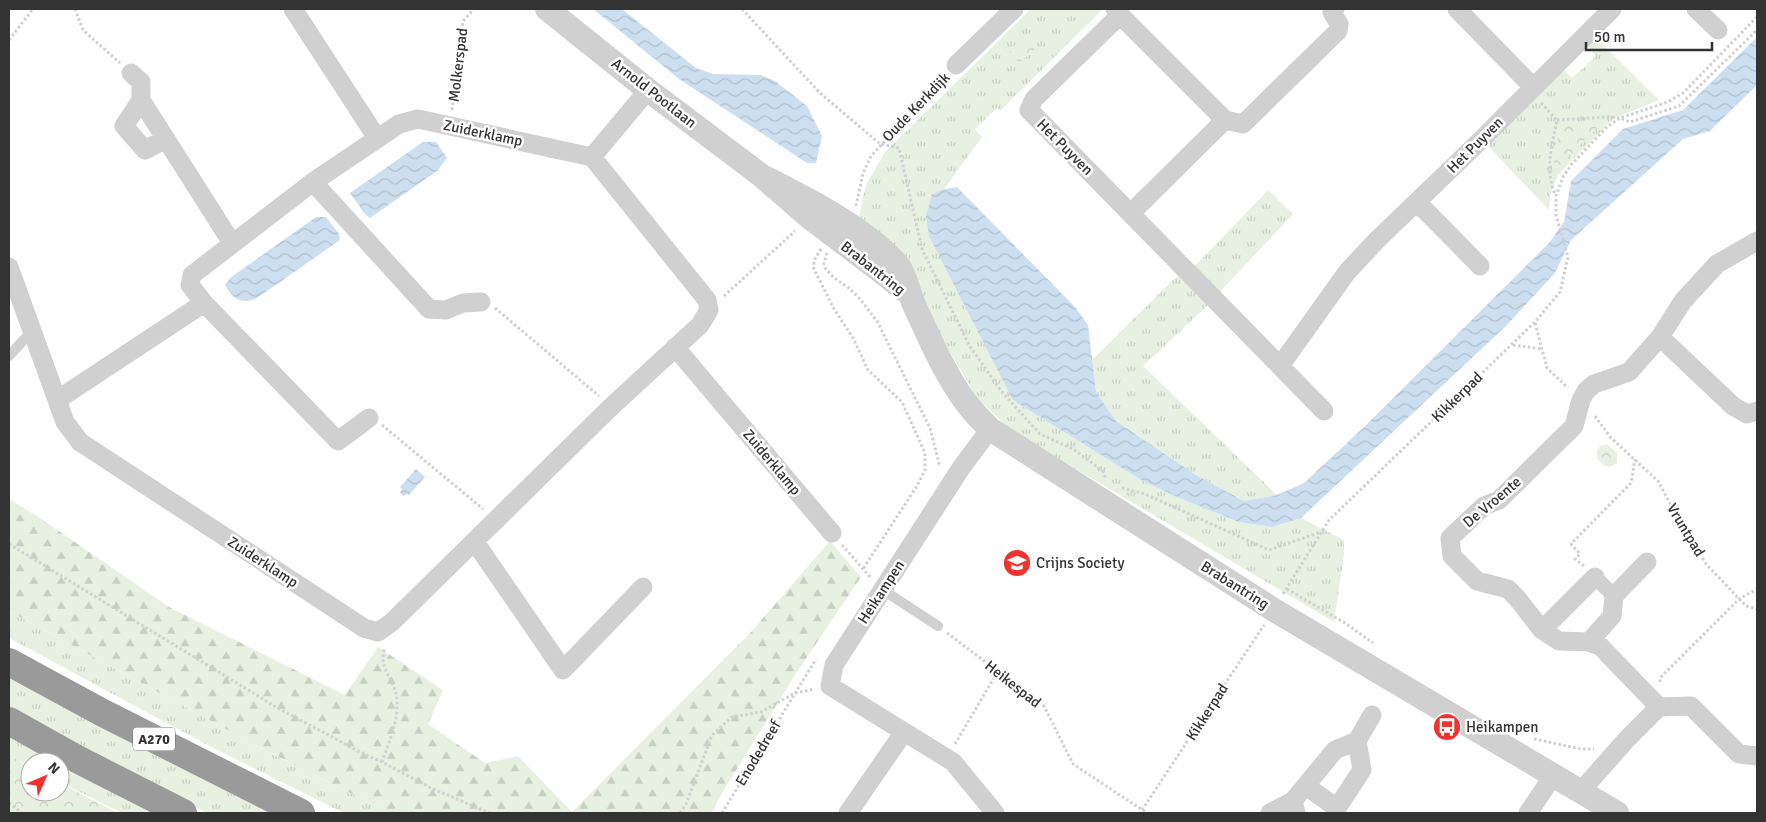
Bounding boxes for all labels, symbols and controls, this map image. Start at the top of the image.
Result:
scale bar [1586,20,1712,52]
street label: Molkerspad [445,27,471,103]
text: 50 m [1594,28,1625,46]
street label: Arnold Pootlaan [608,54,700,132]
street label: Oude Kerkdijk [878,68,954,145]
street label: Het Puyven [1443,113,1507,177]
street label: Het Puyven [1033,115,1097,179]
street label: Zuiderklamp [442,116,524,150]
street label: Brabantring [837,237,909,299]
street label: Kikkerpad [1428,368,1486,426]
street label: Zuiderklamp [739,425,805,499]
street label: De Vroente [1459,473,1525,531]
street label: Vruntpad [1663,500,1709,560]
street label: Zuiderklamp [224,533,302,591]
school or university icon: Crijns Society [1002,548,1032,578]
place label: Crijns Society [1036,554,1124,572]
street label: Heikampen [854,557,908,627]
street label: Brabantring [1198,557,1272,613]
street label: Heikespad [981,656,1045,712]
street label: Kikkerpad [1182,680,1232,744]
bus stop icon: Heikampen [1432,712,1462,742]
street label: Enodedreef [731,716,785,789]
place label: Heikampen [1466,718,1538,736]
road number: A270 [133,728,175,751]
north arrow [20,752,70,802]
text: N [44,759,63,778]

